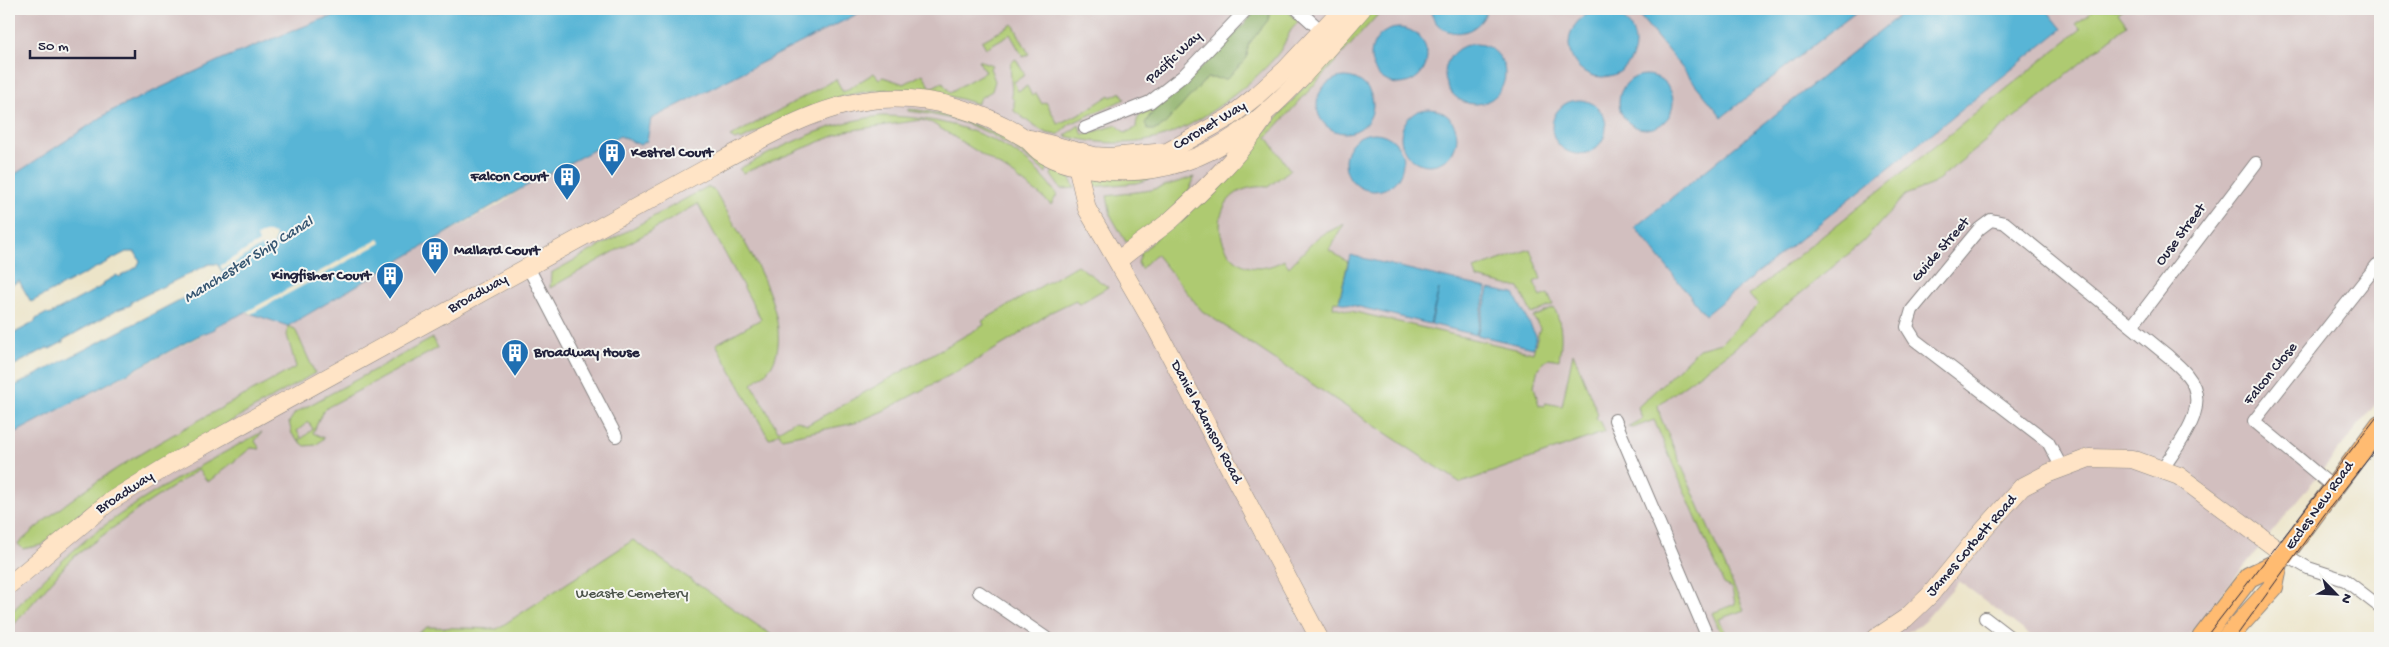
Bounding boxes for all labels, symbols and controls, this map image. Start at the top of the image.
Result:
street label: Pacific Way [1142,27,1206,89]
scale bar [30,28,135,60]
text: 50 m [38,38,69,56]
street label: Coronet Way [1170,97,1250,155]
building icon: Kestrel Court [597,138,627,177]
place label: Kestrel Court [630,144,715,162]
building icon: Falcon Court [552,162,582,201]
place label: Falcon Court [470,168,550,186]
street label: Ouse Street [2152,199,2211,270]
water label: Manchester Ship Canal [181,213,318,308]
street label: Guide Street [1908,213,1975,286]
building icon: Mallard Court [420,236,450,275]
place label: Mallard Court [454,242,542,260]
building icon: Kingfisher Court [375,261,405,300]
place label: Kingfisher Court [270,267,373,285]
street label: Broadway [444,270,511,318]
building icon: Broadway House [500,338,530,377]
street label: Falcon Close [2240,339,2302,410]
place label: Broadway House [533,344,641,362]
street label: Daniel Adamson Road [1166,357,1247,488]
street label: Eccles New Road [2282,457,2359,554]
street label: Broadway [92,467,158,519]
street label: James Corbett Road [1923,490,2022,601]
north arrow [2312,570,2362,620]
park label: Weaste Cemetery [576,585,689,603]
text: N [2336,591,2355,606]

